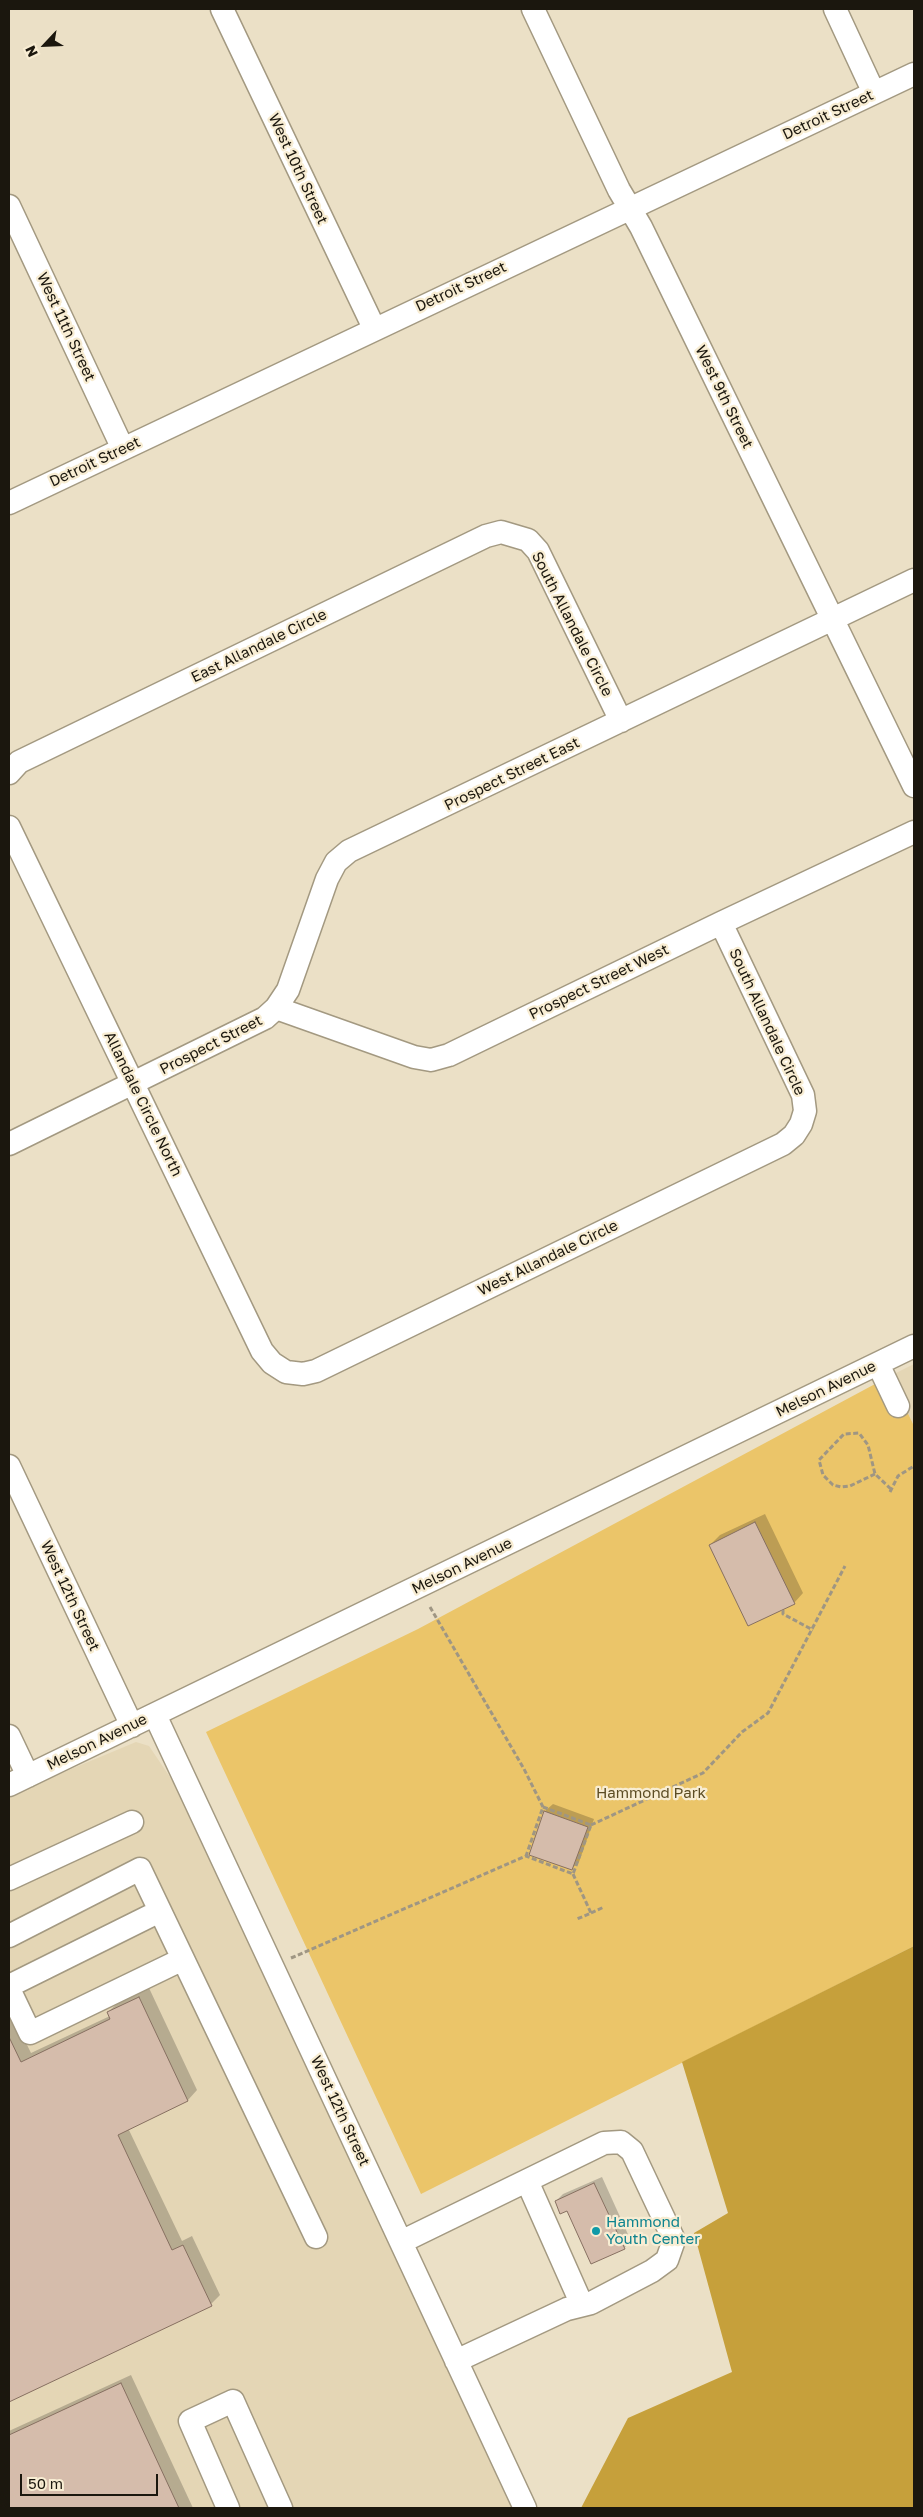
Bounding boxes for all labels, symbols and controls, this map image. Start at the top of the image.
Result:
north arrow [20,20,70,70]
text: N [21,43,41,60]
street label: Detroit Street [780,86,876,144]
street label: West 10th Street [264,111,332,227]
street label: Detroit Street [413,258,509,316]
street label: West 11th Street [33,270,99,384]
street label: West 9th Street [691,342,757,452]
street label: Detroit Street [47,433,143,491]
street label: South Allandale Circle [528,549,616,699]
street label: East Allandale Circle [188,605,330,687]
street label: Prospect Street East [442,733,582,815]
street label: Prospect Street West [526,940,672,1024]
street label: South Allandale Circle [725,946,809,1098]
street label: Prospect Street [157,1011,265,1079]
street label: Allandale Circle North [100,1029,186,1179]
street label: West Allandale Circle [475,1216,621,1300]
street label: Melson Avenue [773,1357,879,1421]
street label: Melson Avenue [409,1534,515,1598]
street label: West 12th Street [37,1538,103,1654]
street label: Melson Avenue [44,1710,150,1774]
park label: Hammond Park [596,1784,706,1802]
street label: West 12th Street [307,2053,373,2169]
place label: Hammond Youth Center [606,2213,700,2248]
marker: Hammond Youth Center [590,2225,602,2237]
scale bar [22,2464,160,2496]
text: 50 m [28,2474,63,2492]

